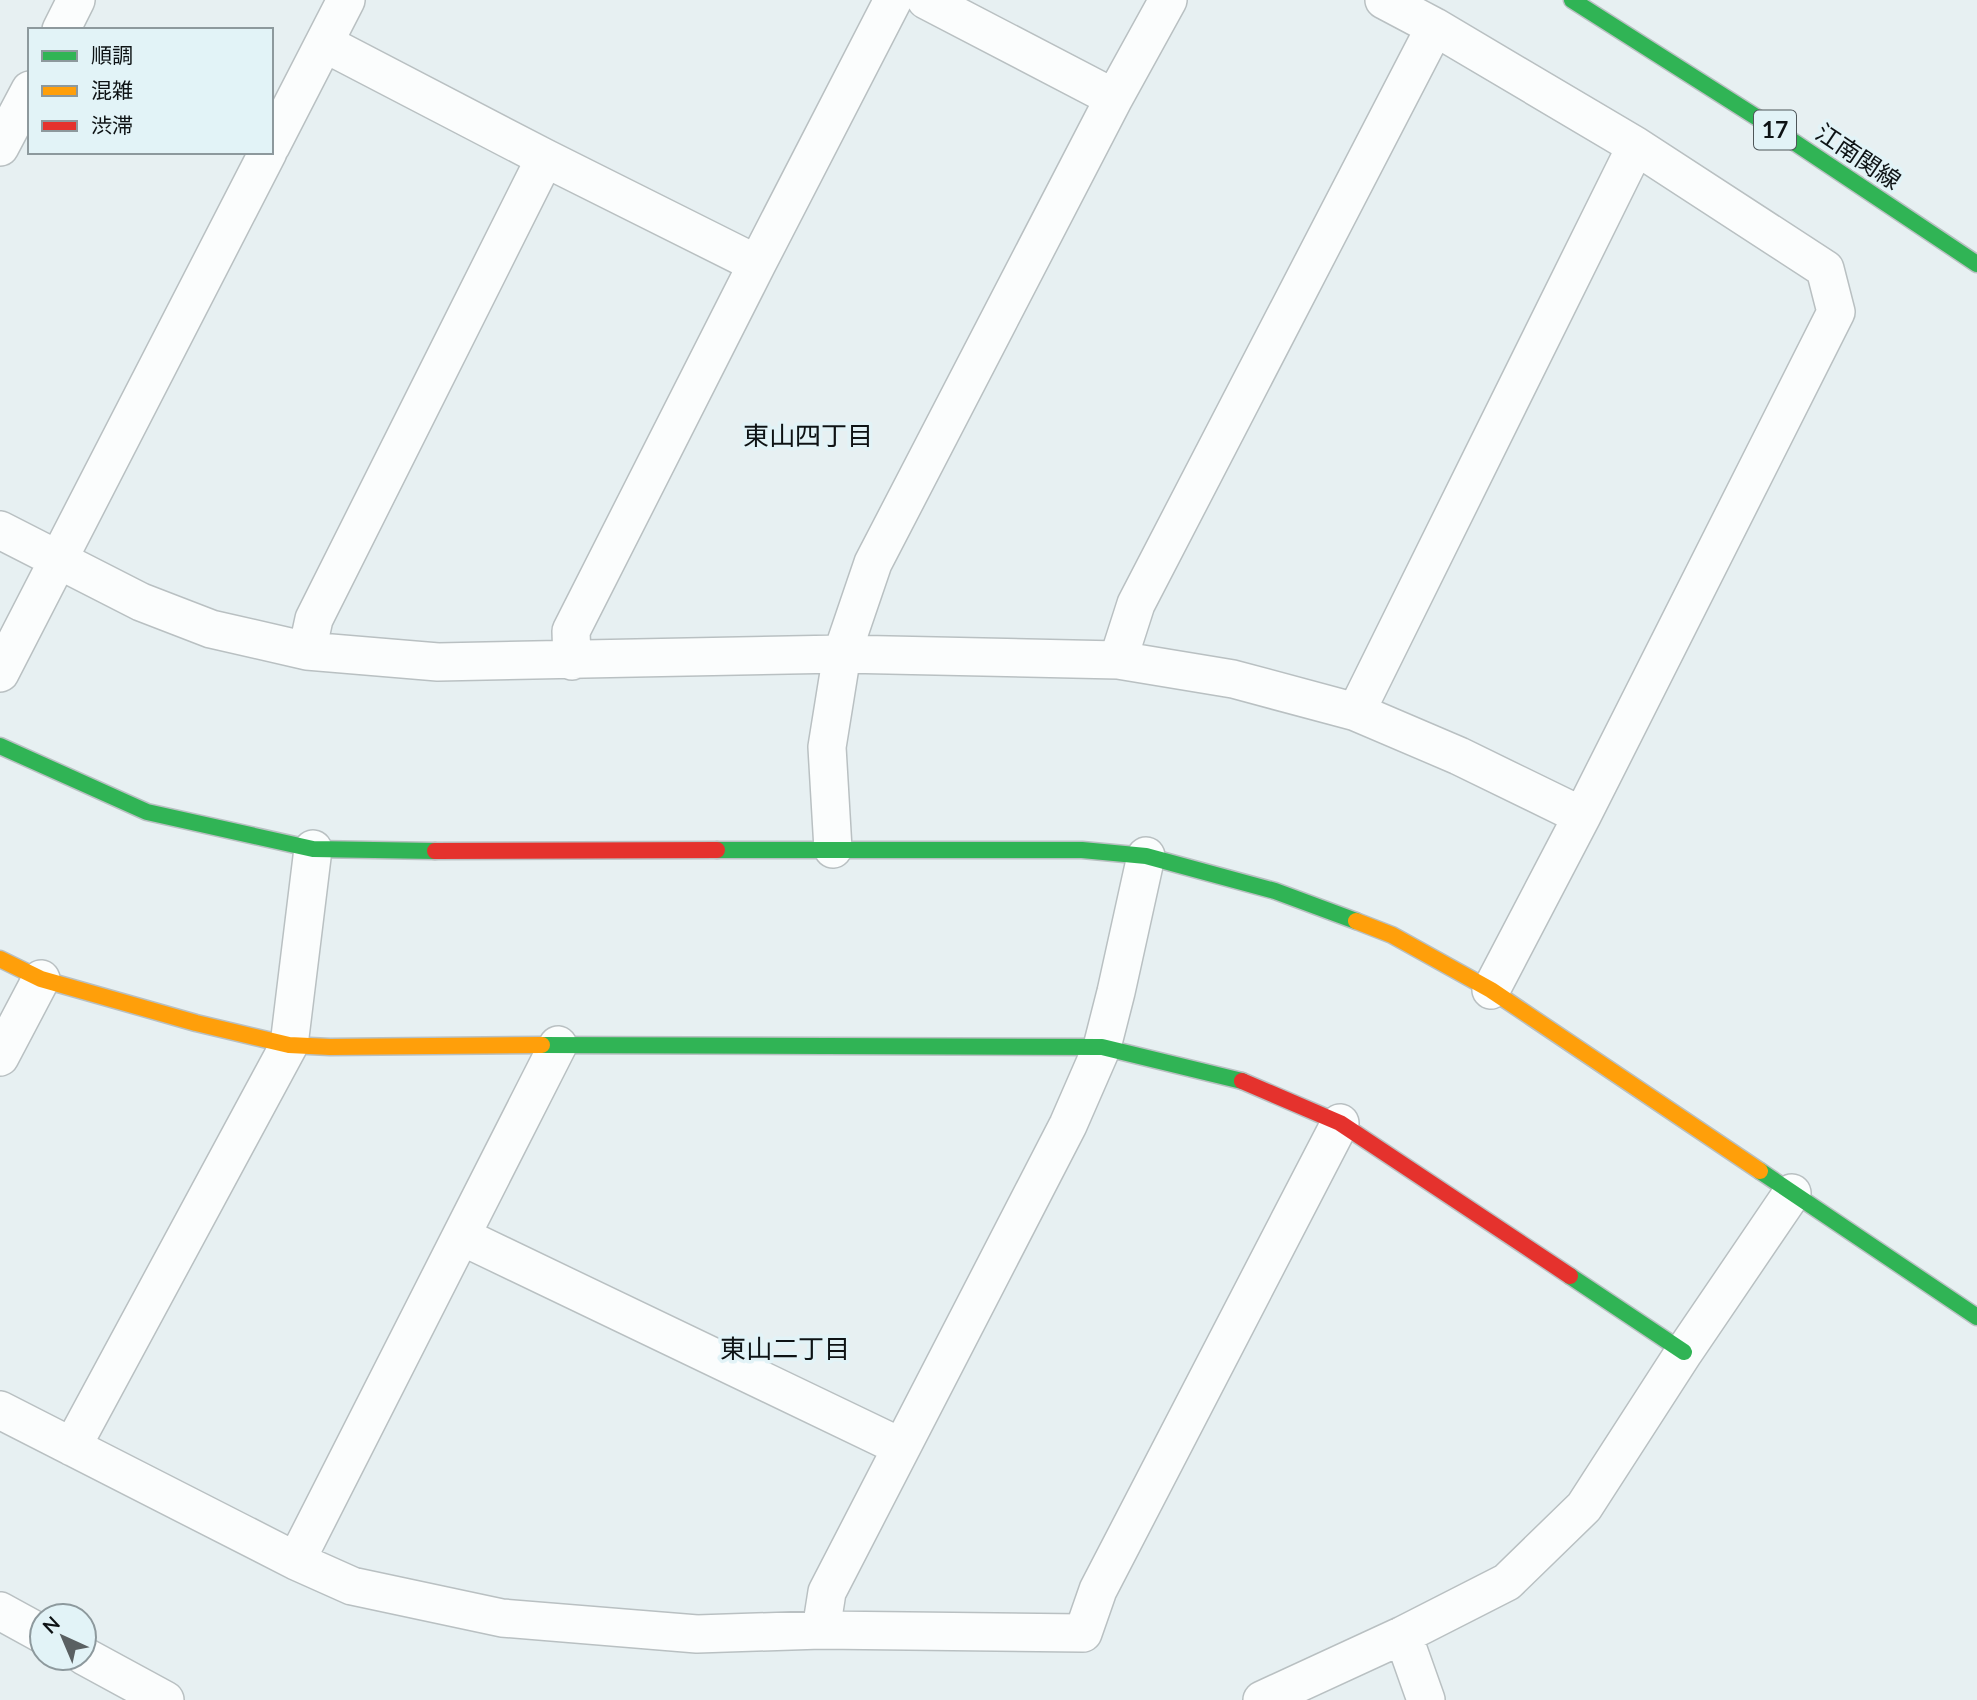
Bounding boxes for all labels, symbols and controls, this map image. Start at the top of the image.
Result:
legend [28,28,273,154]
text: 順調 [91,42,133,67]
text: 混雑 [91,77,133,102]
road number: 17 [1754,111,1796,150]
text: 渋滞 [91,112,133,137]
street label: 江南関線 [1811,117,1907,195]
district label: 東山四丁目 [743,419,873,451]
district label: 東山二丁目 [720,1332,850,1364]
north arrow [28,1602,98,1672]
text: N [38,1611,64,1638]

